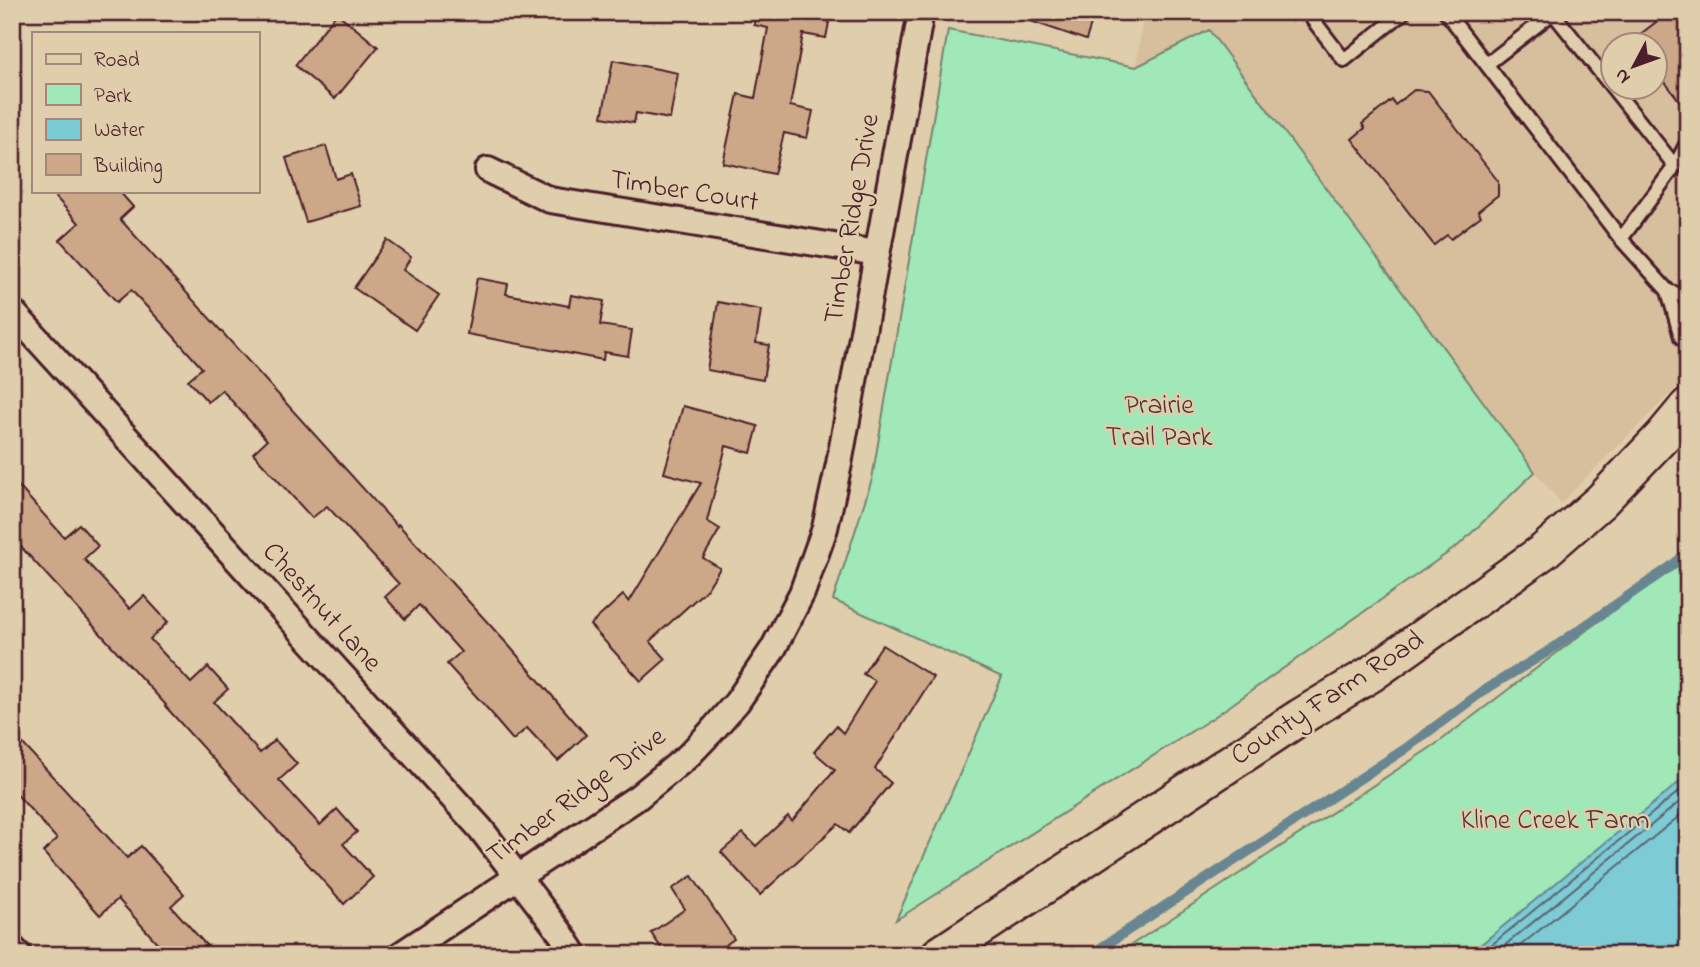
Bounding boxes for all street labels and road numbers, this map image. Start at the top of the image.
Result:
street label: Timber Ridge Drive [814,110,892,327]
street label: Timber Court [607,160,761,224]
street label: Chestnut Lane [251,534,391,683]
street label: County Farm Road [1223,621,1433,777]
street label: Timber Ridge Drive [479,718,675,876]

